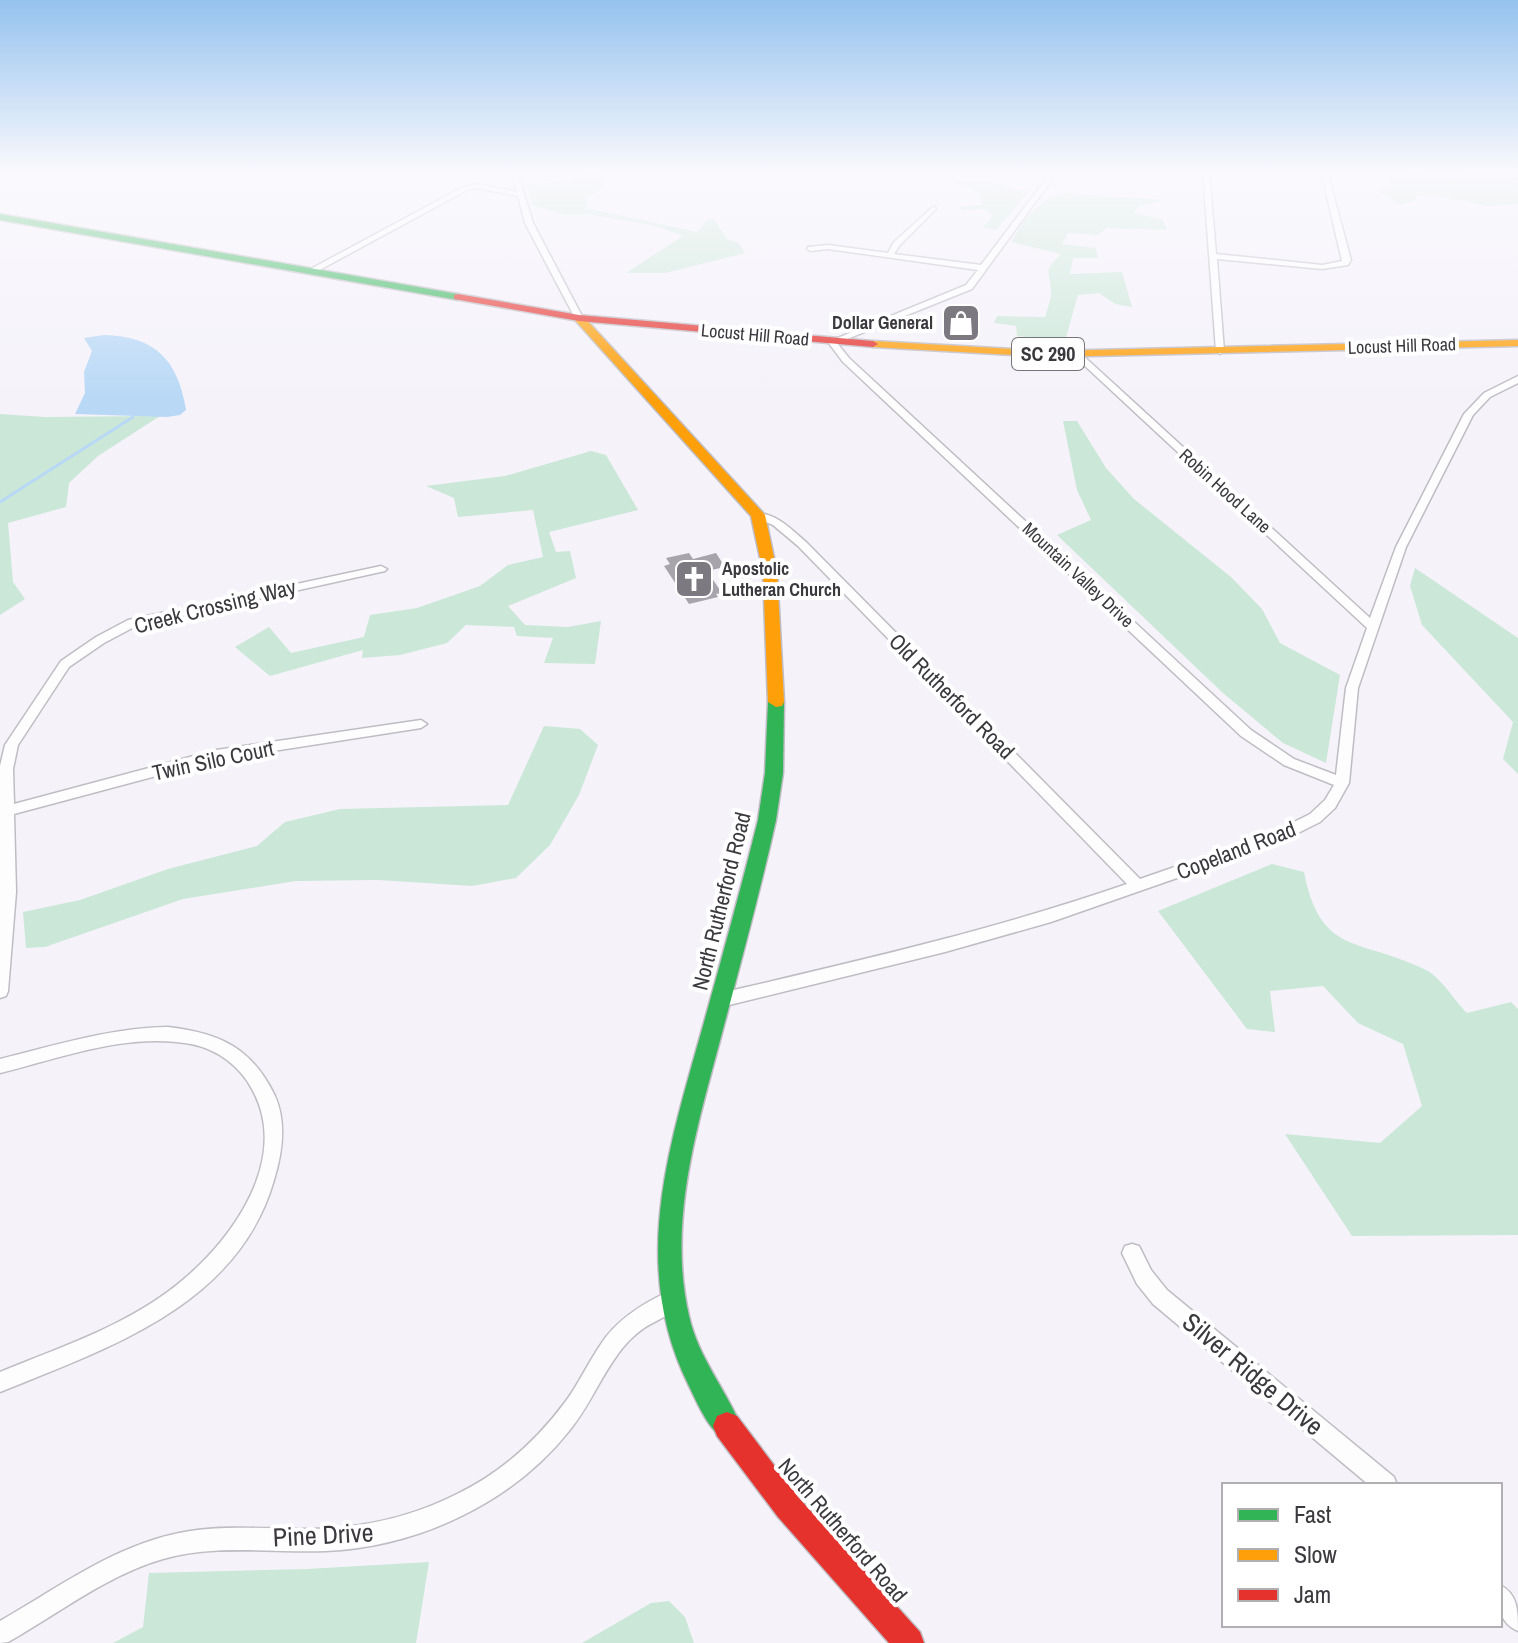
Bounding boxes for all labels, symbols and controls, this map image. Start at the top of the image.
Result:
shop icon: Dollar General [940,302,982,344]
place label: Dollar General [832,310,933,335]
street label: Locust Hill Road [700,317,810,352]
street label: Locust Hill Road [1347,331,1457,360]
road number: SC 290 [1012,338,1084,370]
street label: Robin Hood Lane [1174,443,1277,539]
street label: Mountain Valley Drive [1017,516,1140,633]
place label: Apostolic Lutheran Church [722,556,841,602]
church icon: Apostolic Lutheran Church [673,558,715,600]
street label: Creek Crossing Way [131,571,299,641]
street label: Old Rutherford Road [883,627,1021,765]
street label: Twin Silo Court [150,733,276,787]
street label: North Rutherford Road [684,809,758,993]
street label: Copeland Road [1172,814,1300,886]
street label: Silver Ridge Drive [1175,1304,1331,1443]
street label: North Rutherford Road [772,1451,914,1609]
legend [1222,1483,1502,1627]
text: Fast [1294,1498,1332,1530]
street label: Pine Drive [272,1514,374,1555]
text: Slow [1294,1538,1337,1570]
text: Jam [1294,1578,1331,1610]

